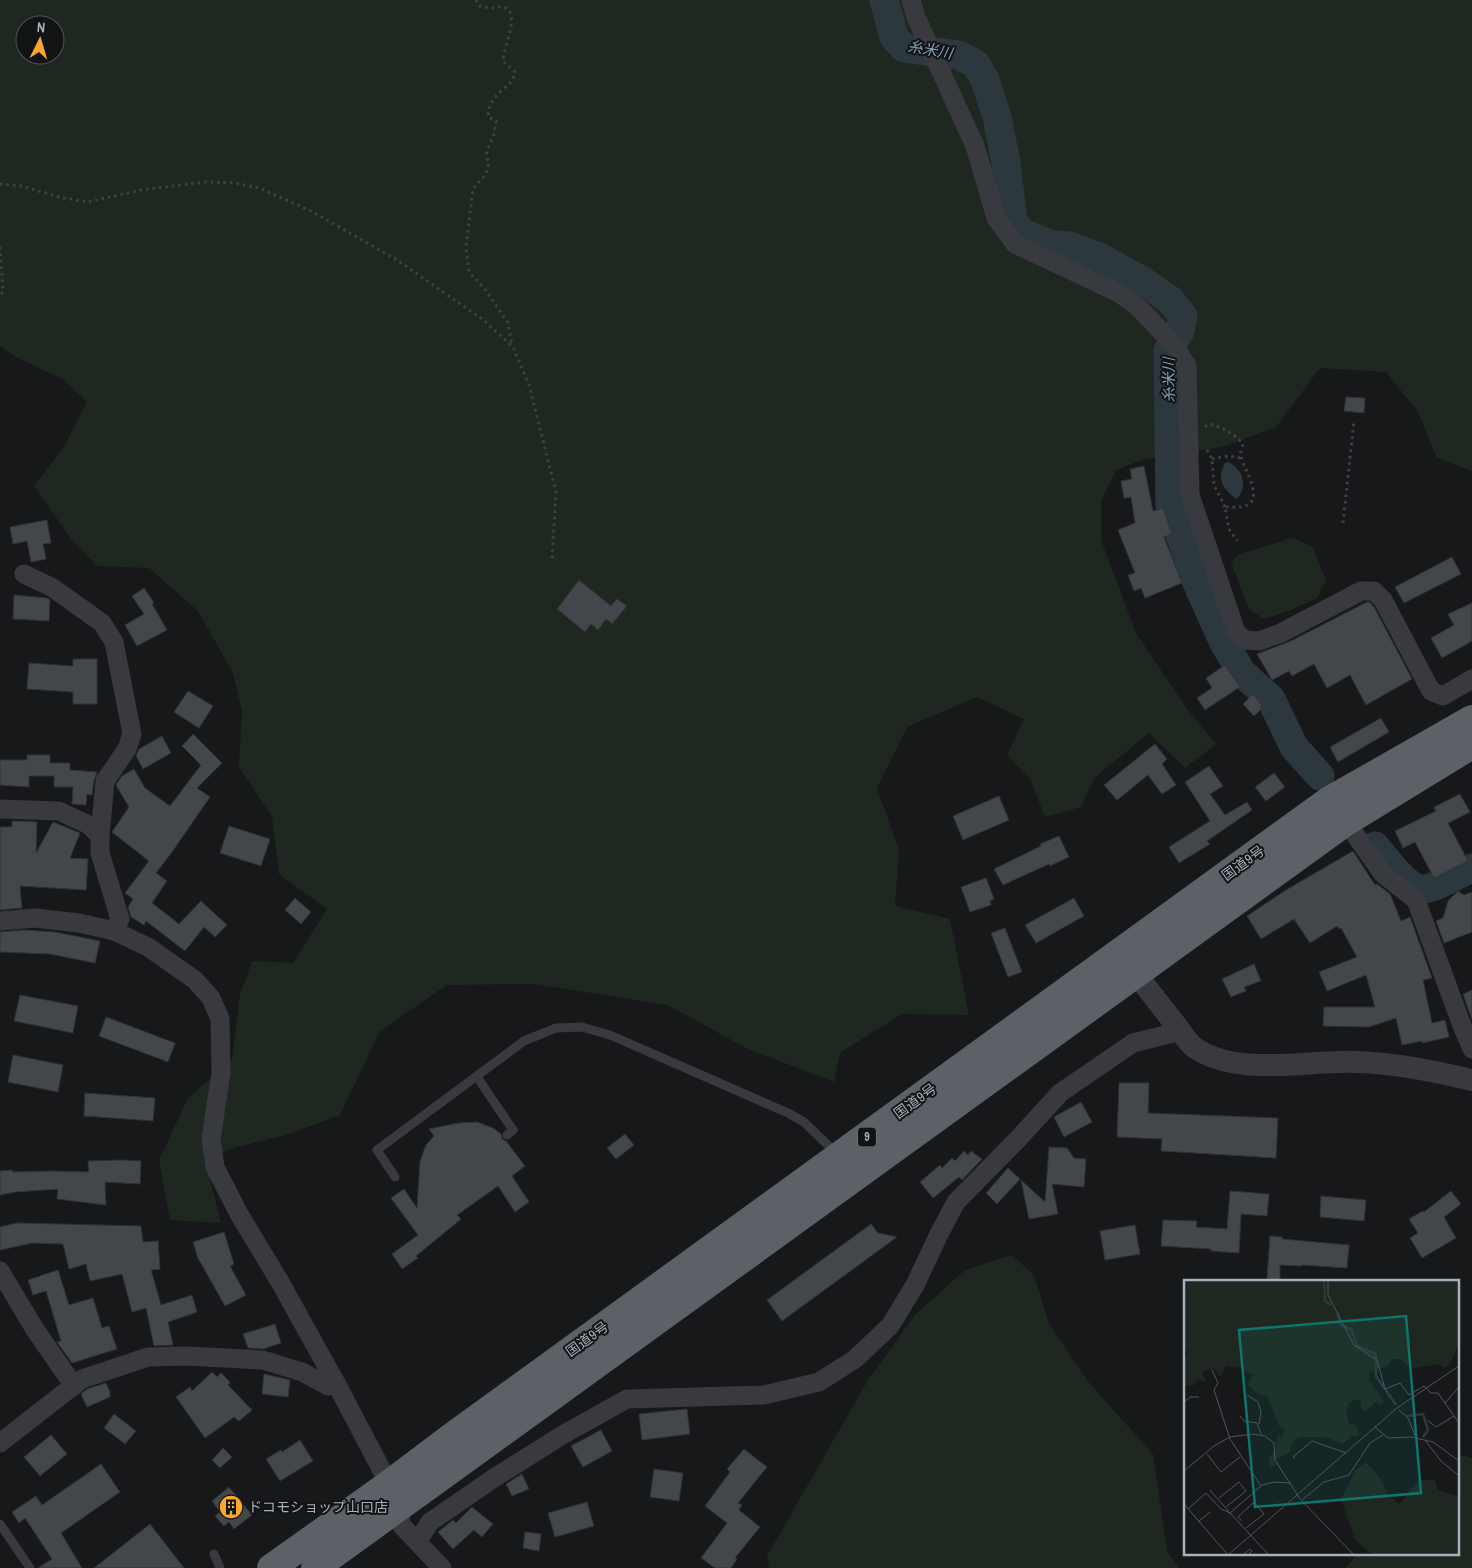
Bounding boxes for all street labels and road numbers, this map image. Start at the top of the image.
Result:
street label: 国道9号 [1218,841,1268,885]
street label: 国道9号 [890,1079,940,1123]
road number: 9 [858,1128,876,1146]
street label: 国道9号 [562,1317,612,1361]

